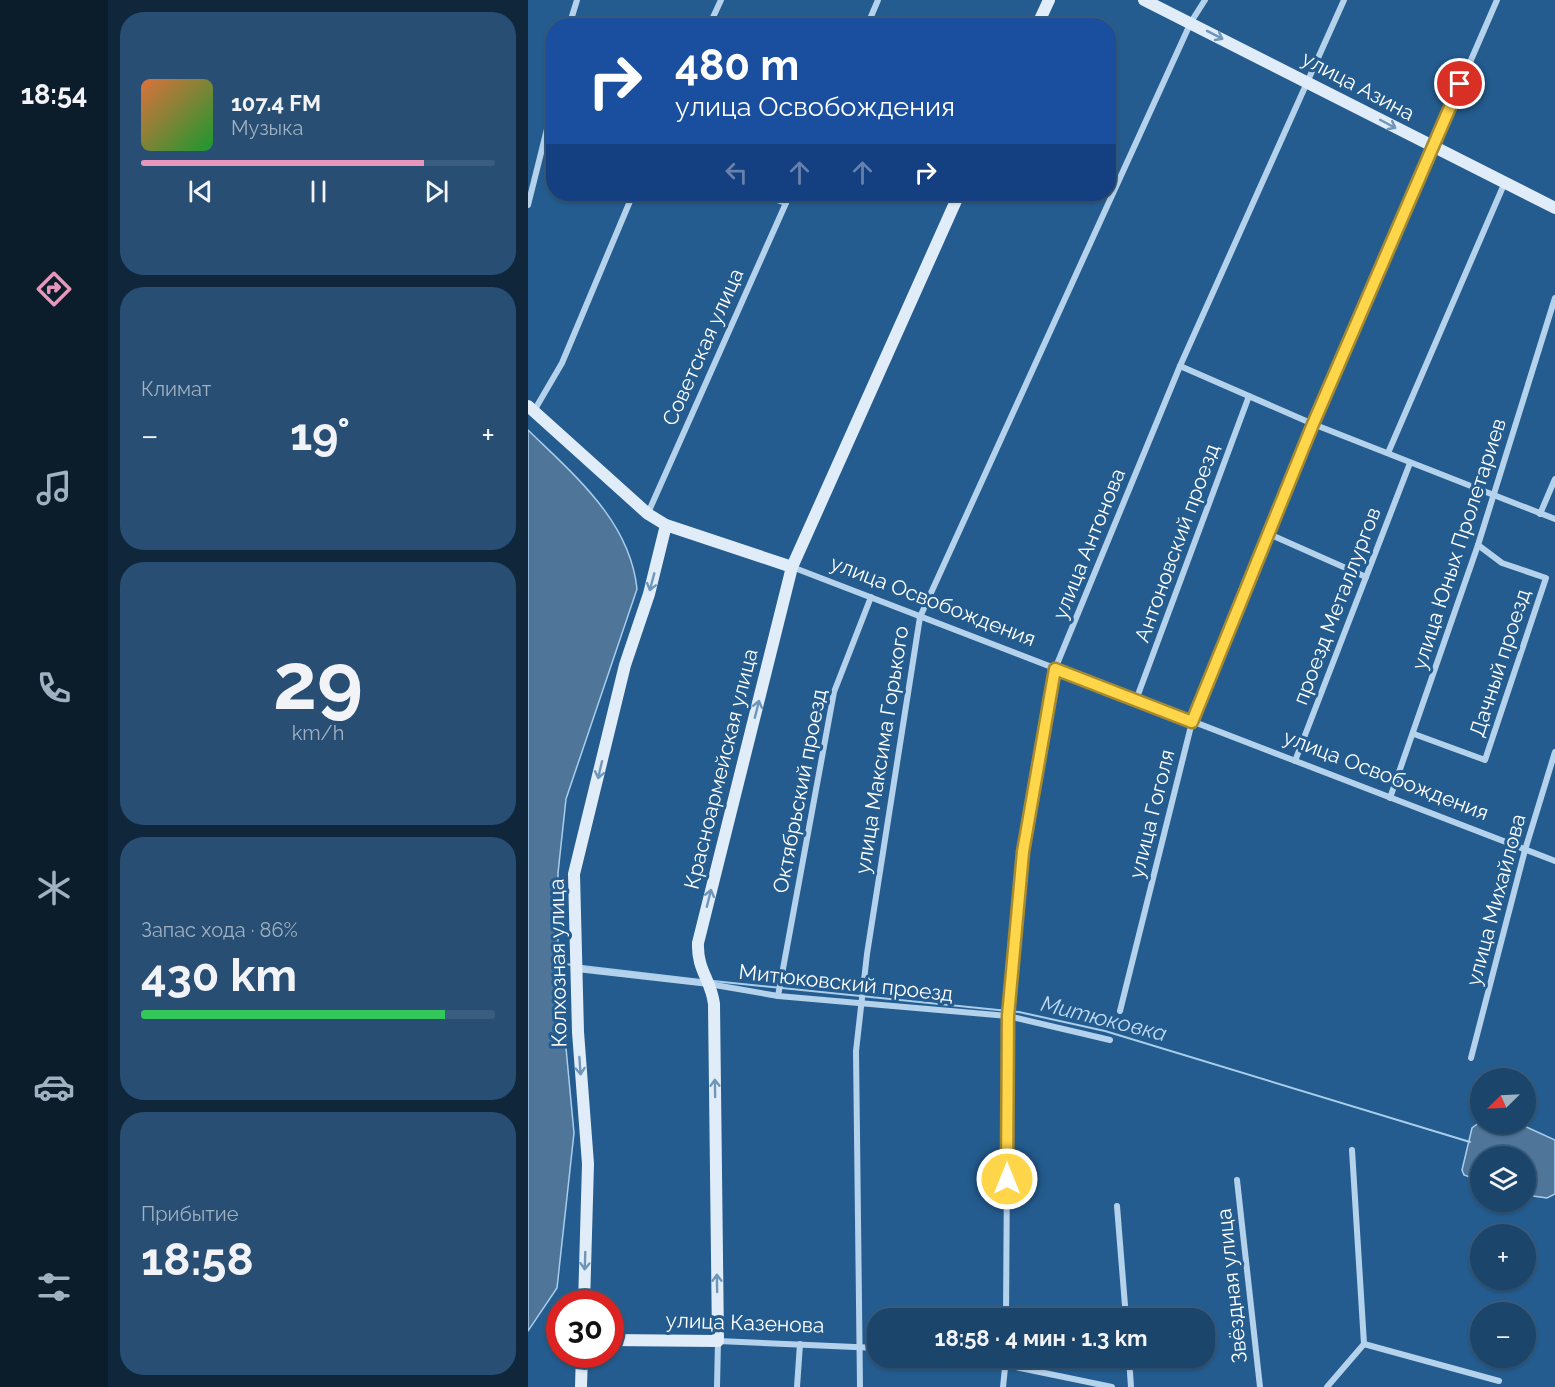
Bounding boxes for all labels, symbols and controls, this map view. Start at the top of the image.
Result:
one-way arrow [1206,29,1224,41]
text: 480 m [675,41,799,90]
icon: right [576,42,654,120]
street label: улица Азина [1298,45,1419,126]
pin [1434,58,1485,109]
icon: arrive [1443,67,1476,100]
text: 18:54 [21,79,87,110]
text: 107.4 FM [231,90,321,116]
text: улица Освобождения [675,91,955,122]
text: Музыка [231,116,303,140]
one-way arrow [1379,119,1397,130]
icon: left [720,156,753,189]
icon: ahead [783,156,816,189]
icon: ahead [846,156,879,189]
icon: right [909,156,942,189]
icon: previous [184,175,217,208]
icon: pause [302,175,335,208]
icon: next [420,175,453,208]
street label: Советская улица [657,264,748,429]
icon: directions [33,268,75,310]
text: Климат [141,377,211,401]
text: 19° [290,408,350,461]
street label: улица Юных Пролетариев [1406,415,1511,673]
text: − [141,416,159,455]
text: + [481,416,495,455]
street label: Антоновский проезд [1129,440,1224,645]
street label: улица Антонова [1047,465,1130,623]
icon: music [33,467,75,509]
street label: проезд Металлургов [1287,504,1386,708]
street label: улица Освобождения [827,550,1039,651]
one-way arrow [646,572,658,591]
street label: Дачный проезд [1464,586,1535,740]
street label: улица Максима Горького [850,624,913,876]
text: 29 [273,636,363,727]
street label: Красноармейская улица [679,646,763,892]
icon: phone [33,667,75,709]
street label: Октябрьский проезд [767,687,832,895]
one-way arrow [751,700,763,719]
text: km/h [292,721,344,745]
street label: улица Освобождения [1280,724,1492,825]
street label: улица Гоголя [1123,747,1180,881]
one-way arrow [593,760,605,779]
street label: улица Михайлова [1461,811,1531,989]
icon: climate [33,867,75,909]
street label: Колхозная улица [544,878,571,1048]
one-way arrow [704,889,715,908]
text: Запас хода · 86% [141,918,298,942]
text: 430 km [141,949,297,1002]
street label: Митюковский проезд [738,959,955,1006]
water label: Митюковка [1038,990,1170,1046]
one-way arrow [575,1056,586,1076]
icon: car [33,1066,75,1108]
north arrow [1470,1068,1536,1134]
map controls [1470,1068,1536,1368]
one-way arrow [709,1078,721,1098]
button: layers [1470,1146,1536,1212]
position arrow [975,1147,1039,1211]
text: Прибытие [141,1202,238,1226]
street label: Звёздная улица [1211,1207,1252,1365]
button: + [1470,1224,1536,1290]
text: 18:58 [141,1233,254,1286]
one-way arrow [579,1250,591,1270]
icon: filters [33,1266,75,1308]
one-way arrow [711,1273,723,1293]
speed limit sign: 30 [546,1290,624,1368]
button: − [1470,1302,1536,1368]
street label: улица Казенова [665,1307,825,1338]
text: 18:58 · 4 мин · 1.3 km [935,1325,1147,1351]

